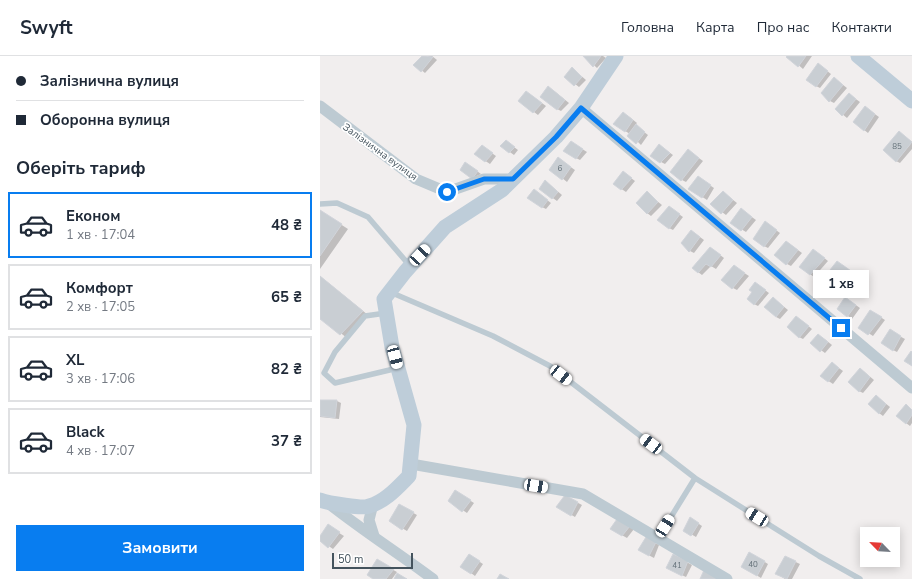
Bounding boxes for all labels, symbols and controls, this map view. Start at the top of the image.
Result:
text: Swyft [20,15,73,41]
text: Головна [621,18,674,37]
text: Карта [696,18,735,37]
text: Про нас [757,18,809,37]
text: Контакти [831,18,892,37]
text: Залізнична вулиця [40,71,179,91]
text: Оборонна вулиця [40,110,170,130]
street label: Залізнична вулиця [340,120,420,184]
house number: 85 [892,141,902,152]
text: Оберіть тариф [16,156,146,180]
house number: 6 [558,163,563,174]
route start [438,183,456,201]
text: Економ [66,206,120,226]
icon: car [18,207,54,243]
text: 48 ₴ [271,215,302,235]
text: 1 хв · 17:04 [66,226,135,244]
car [407,242,433,268]
callout: 1 хв [813,270,869,298]
text: 1 хв [828,275,854,293]
text: Комфорт [66,278,133,298]
icon: car [18,279,54,315]
text: 65 ₴ [271,287,302,307]
text: 2 хв · 17:05 [66,298,135,316]
route end [832,319,850,337]
car [386,344,404,370]
text: XL [66,350,85,370]
icon: car [18,351,54,387]
text: 82 ₴ [271,359,302,379]
car [548,363,574,387]
text: 3 хв · 17:06 [66,370,135,388]
text: Black [66,422,104,442]
icon: car [18,423,54,459]
text: 37 ₴ [271,431,302,451]
car [638,432,664,456]
text: 4 хв · 17:07 [66,442,135,460]
car [523,478,549,494]
car [744,506,770,528]
car [654,513,676,539]
button: Замовити [16,525,304,571]
north arrow [860,527,900,567]
map controls [860,527,900,567]
scale bar [332,551,413,570]
text: 50 m [338,552,363,567]
house number: 40 [748,559,758,570]
house number: 41 [672,560,682,571]

